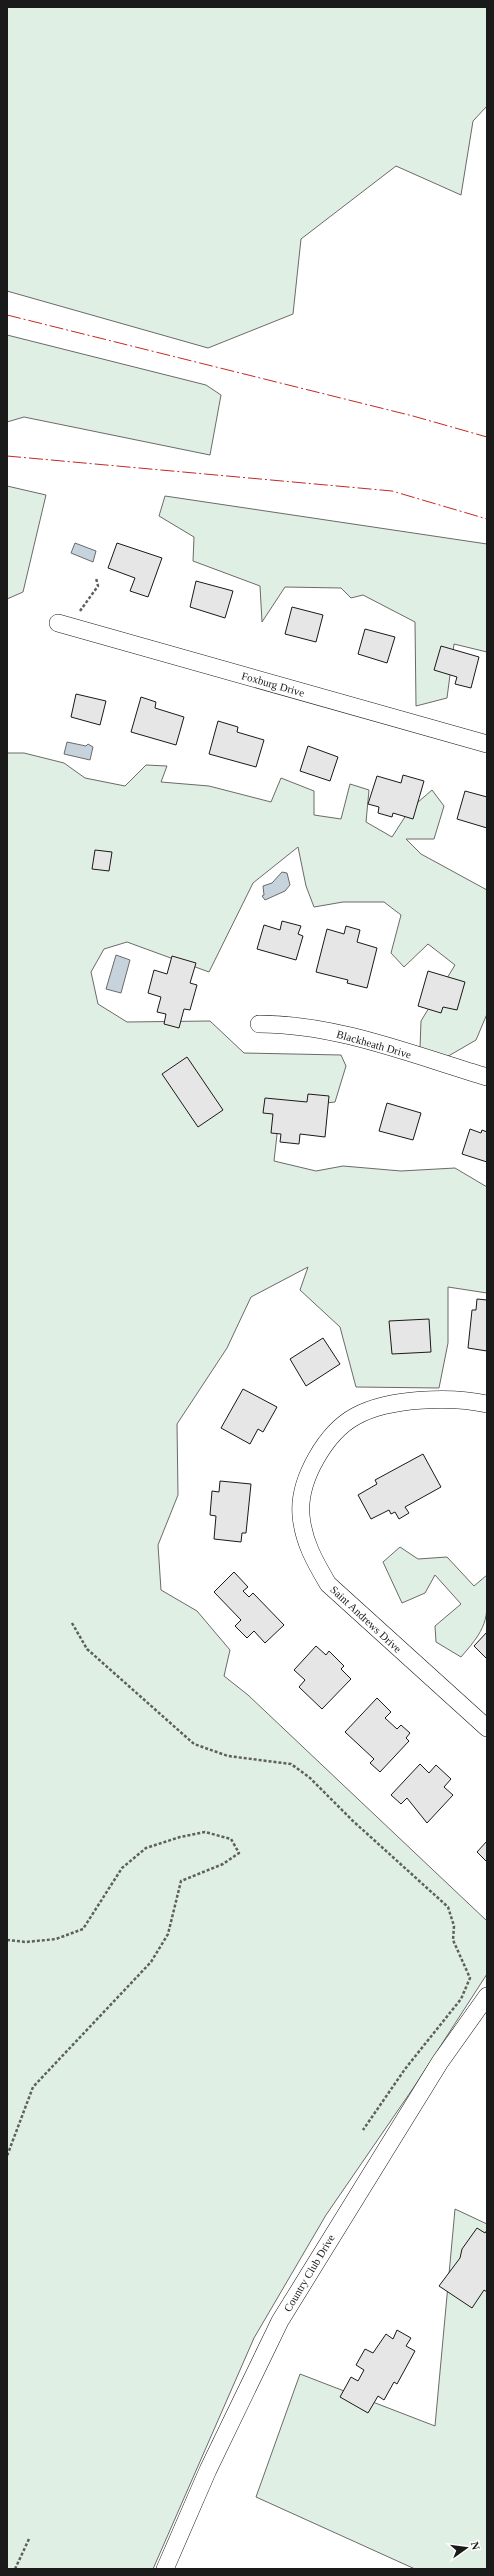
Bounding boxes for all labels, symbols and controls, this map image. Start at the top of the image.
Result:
street label: Foxburg Drive [240,669,306,699]
street label: Blackheath Drive [335,1028,413,1060]
street label: Saint Andrews Drive [328,1583,404,1655]
street label: Country Club Drive [281,2232,337,2314]
north arrow [446,2528,486,2568]
text: N [469,2540,482,2551]

